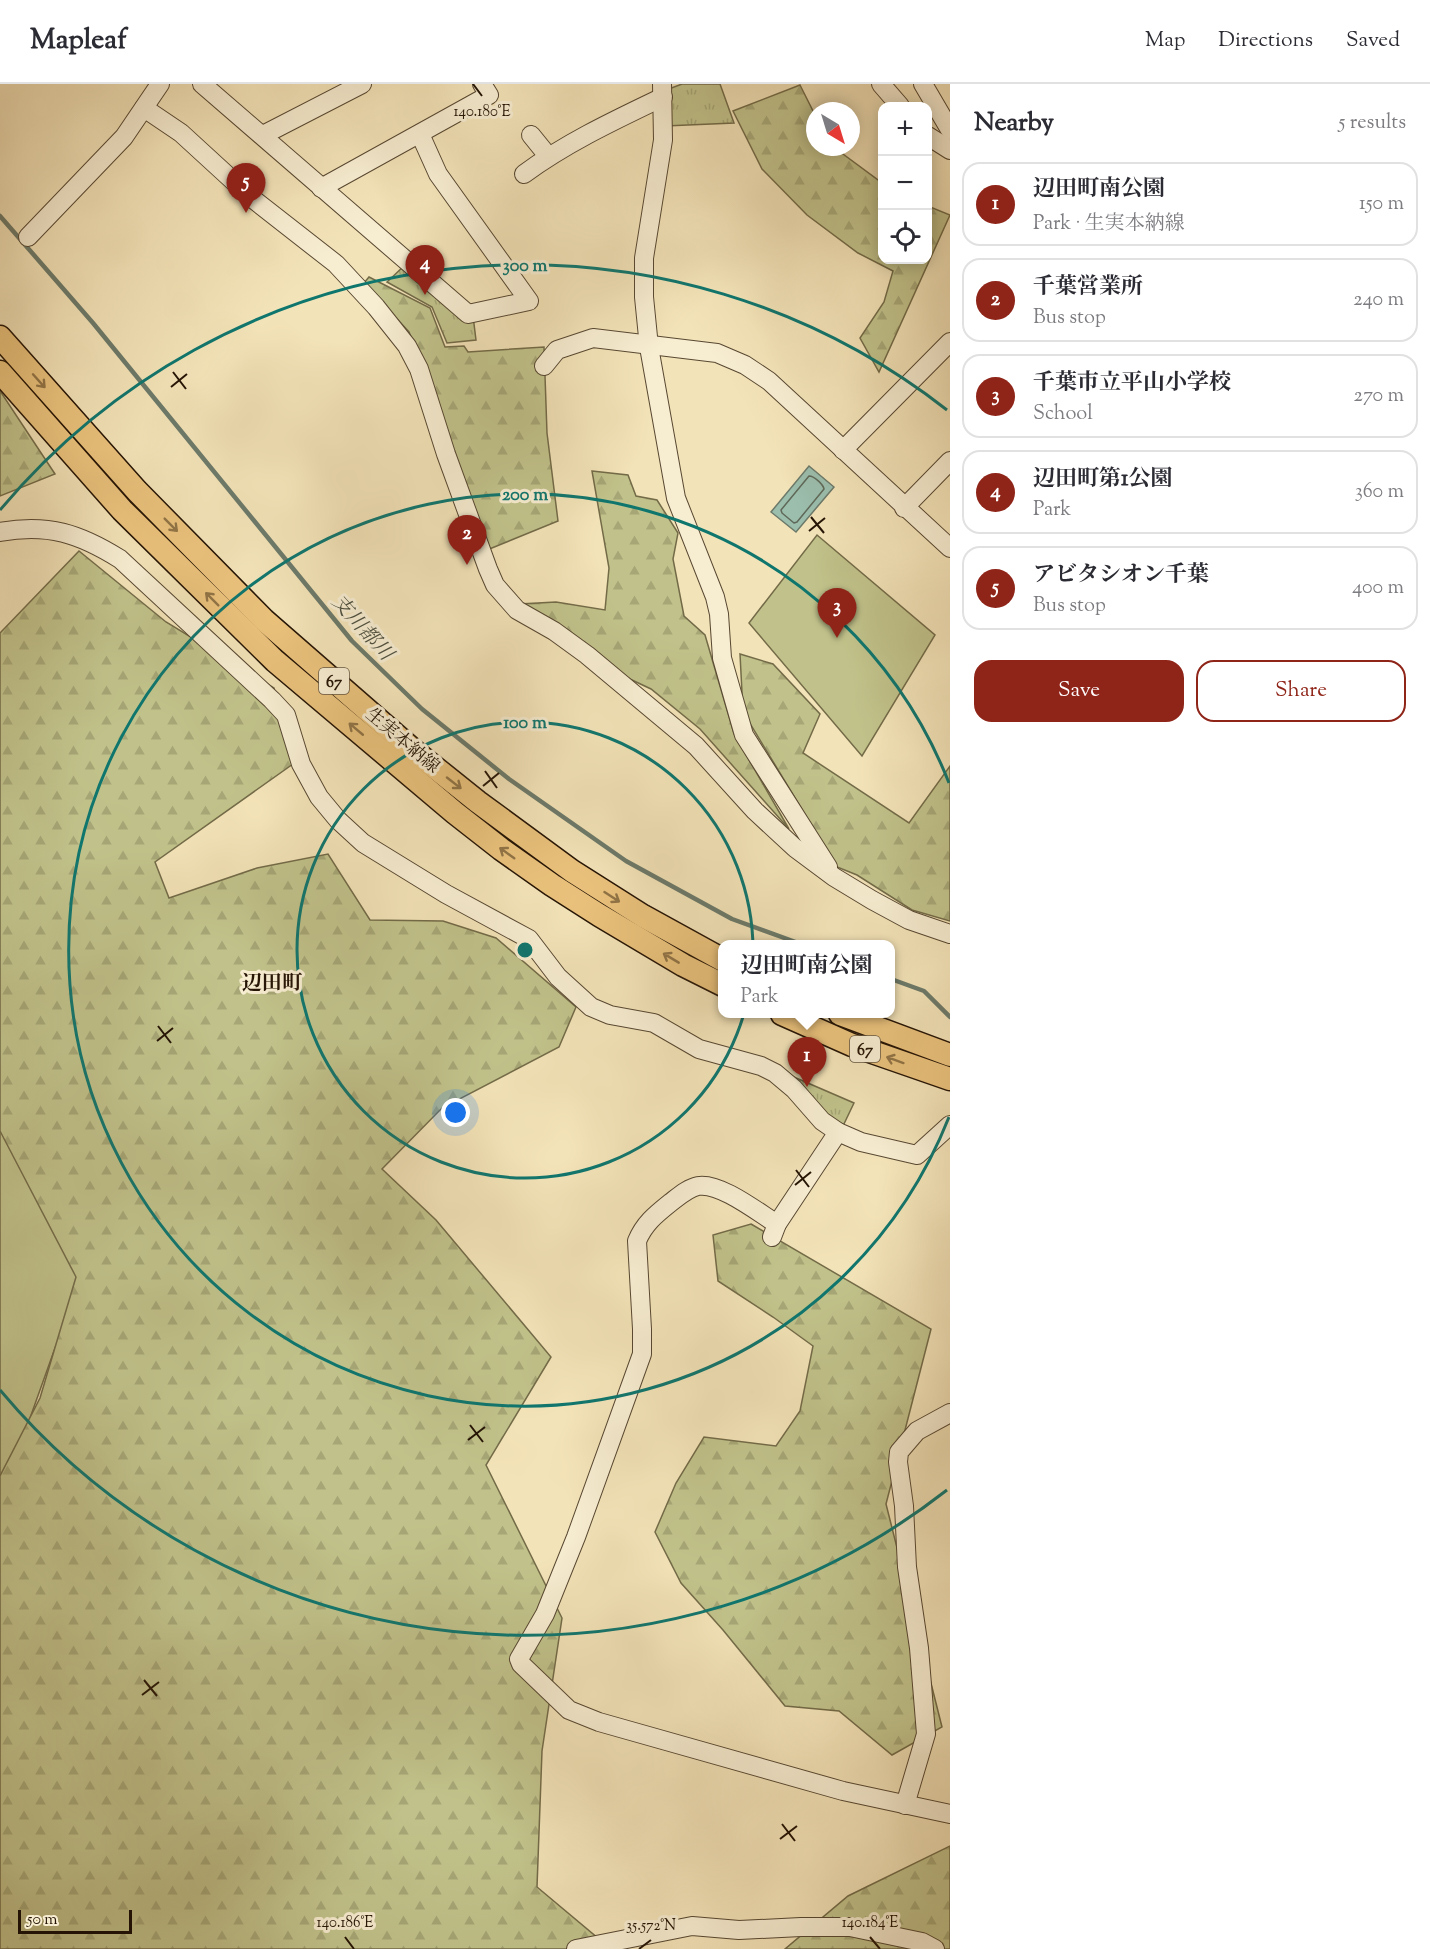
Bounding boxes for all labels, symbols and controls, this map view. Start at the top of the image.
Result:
text: Mapleaf [30,21,127,61]
text: Map [1145,26,1185,56]
text: Directions [1218,26,1313,56]
text: Saved [1346,26,1400,56]
text: 140.180°E [453,102,511,123]
north arrow [806,102,860,156]
map controls [878,102,932,264]
button: + [878,102,932,156]
text: Nearby [974,105,1054,142]
text: 5 results [1339,109,1406,138]
button: − [878,156,932,210]
pin: 5 [226,164,266,213]
text: 辺田町南公園 [1033,174,1165,206]
text: 1 [992,190,999,219]
text: 150 m [1359,190,1404,219]
button: locate [878,210,932,264]
text: Park · 生実本納線 [1033,210,1185,239]
pin: 4 [406,246,444,295]
text: 300 m [503,254,548,280]
text: 千葉営業所 [1033,272,1143,304]
text: 2 [991,286,1000,315]
text: 240 m [1353,286,1404,315]
text: Bus stop [1033,304,1106,333]
text: 千葉市立平山小学校 [1033,368,1231,400]
one-way arrow [32,374,46,389]
text: 3 [991,382,1000,411]
text: 270 m [1354,382,1404,411]
text: School [1033,400,1093,429]
text: 辺田町第1公園 [1033,464,1172,496]
text: 4 [990,478,1001,507]
text: 360 m [1355,478,1404,507]
text: 200 m [502,483,548,509]
text: Park [1033,496,1071,525]
pin: 2 [448,516,486,565]
one-way arrow [163,517,178,532]
text: アビタシオン千葉 [1033,560,1209,592]
text: 5 [992,574,999,603]
text: 400 m [1352,574,1404,603]
pin: 3 [818,588,856,638]
water label: 支川都川 [324,589,400,670]
one-way arrow [204,591,219,606]
text: Bus stop [1033,592,1106,621]
button: Save [974,660,1184,722]
button: Share [1196,660,1406,722]
road number: 67 [319,668,349,694]
street label: 生実本納線 [359,703,445,780]
text: 100 m [503,711,547,737]
one-way arrow [348,723,364,736]
one-way arrow [446,777,462,790]
one-way arrow [499,846,515,859]
one-way arrow [604,891,620,903]
centre of rings [515,940,535,960]
popup [718,940,895,1018]
one-way arrow [663,951,680,963]
text: 辺田町南公園 [740,951,873,983]
district label: 辺田町 [242,970,303,999]
text: Park [740,983,779,1012]
road number: 67 [850,1036,880,1062]
pin: 1 [788,1038,826,1087]
one-way arrow [886,1054,905,1065]
your location [441,1098,470,1127]
scale bar [18,1907,132,1934]
text: 50 m [27,1909,58,1932]
text: 140.186°E [317,1913,373,1934]
text: 140.184°E [842,1913,898,1934]
text: 35.572°N [626,1916,676,1937]

